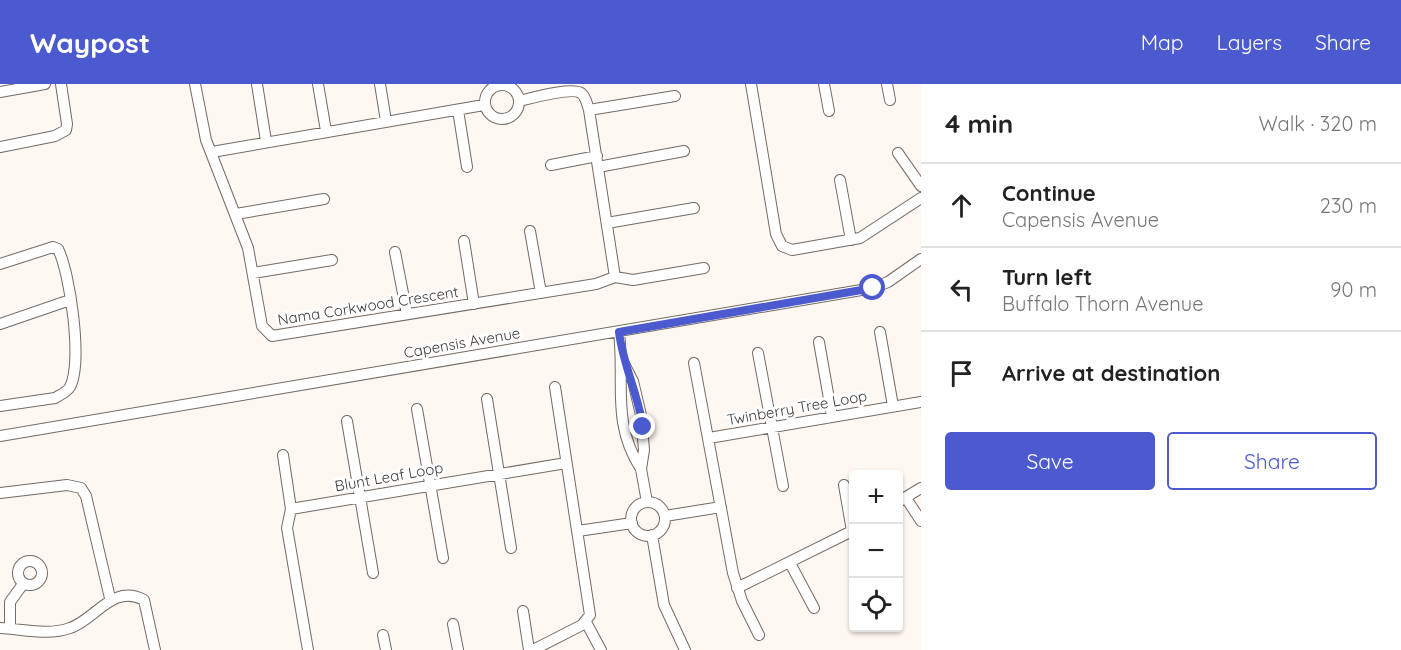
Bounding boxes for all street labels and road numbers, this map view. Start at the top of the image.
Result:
street label: Nama Corkwood Crescent [276,282,460,329]
street label: Capensis Avenue [402,323,522,362]
street label: Twinberry Tree Loop [725,386,868,429]
street label: Blunt Leaf Loop [333,458,445,495]

